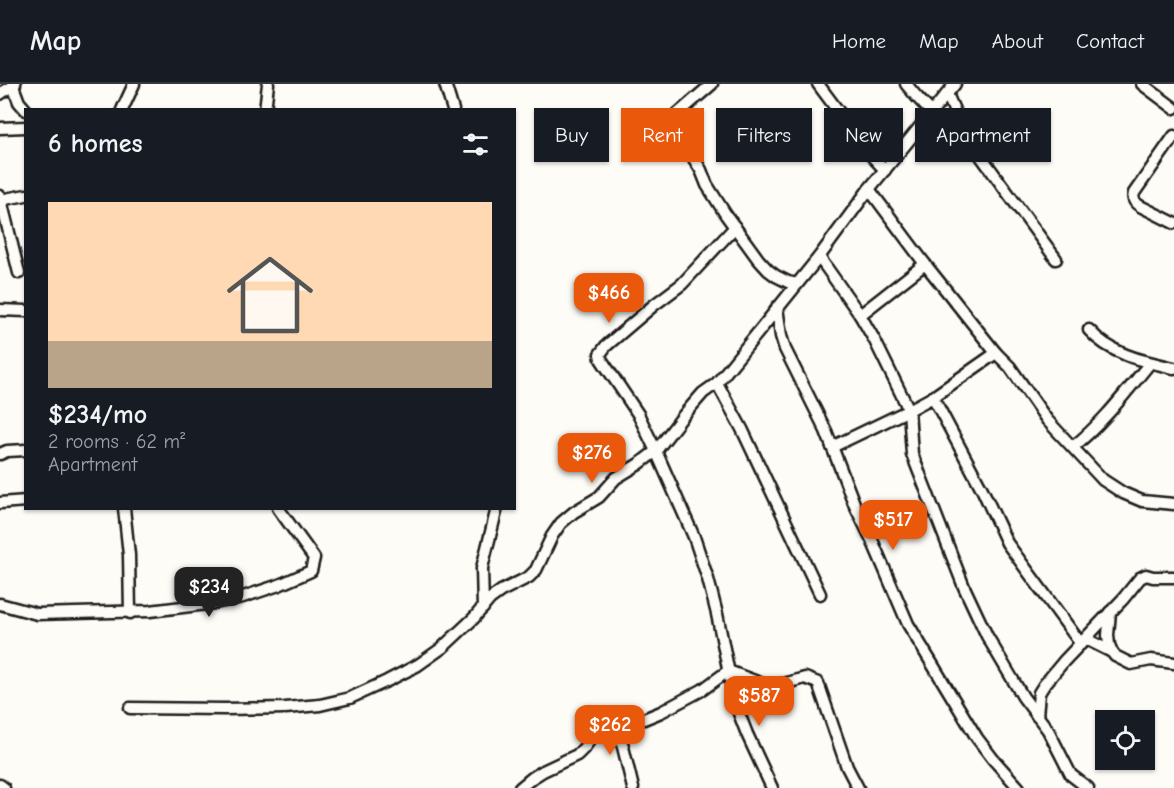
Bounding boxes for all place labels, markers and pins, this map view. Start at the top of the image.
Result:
pin: $466 [573,273,645,324]
pin: $276 [556,433,628,484]
pin: $517 [857,500,929,551]
pin: $234 [173,567,245,618]
pin: $587 [723,676,795,727]
pin: $262 [574,705,646,756]

